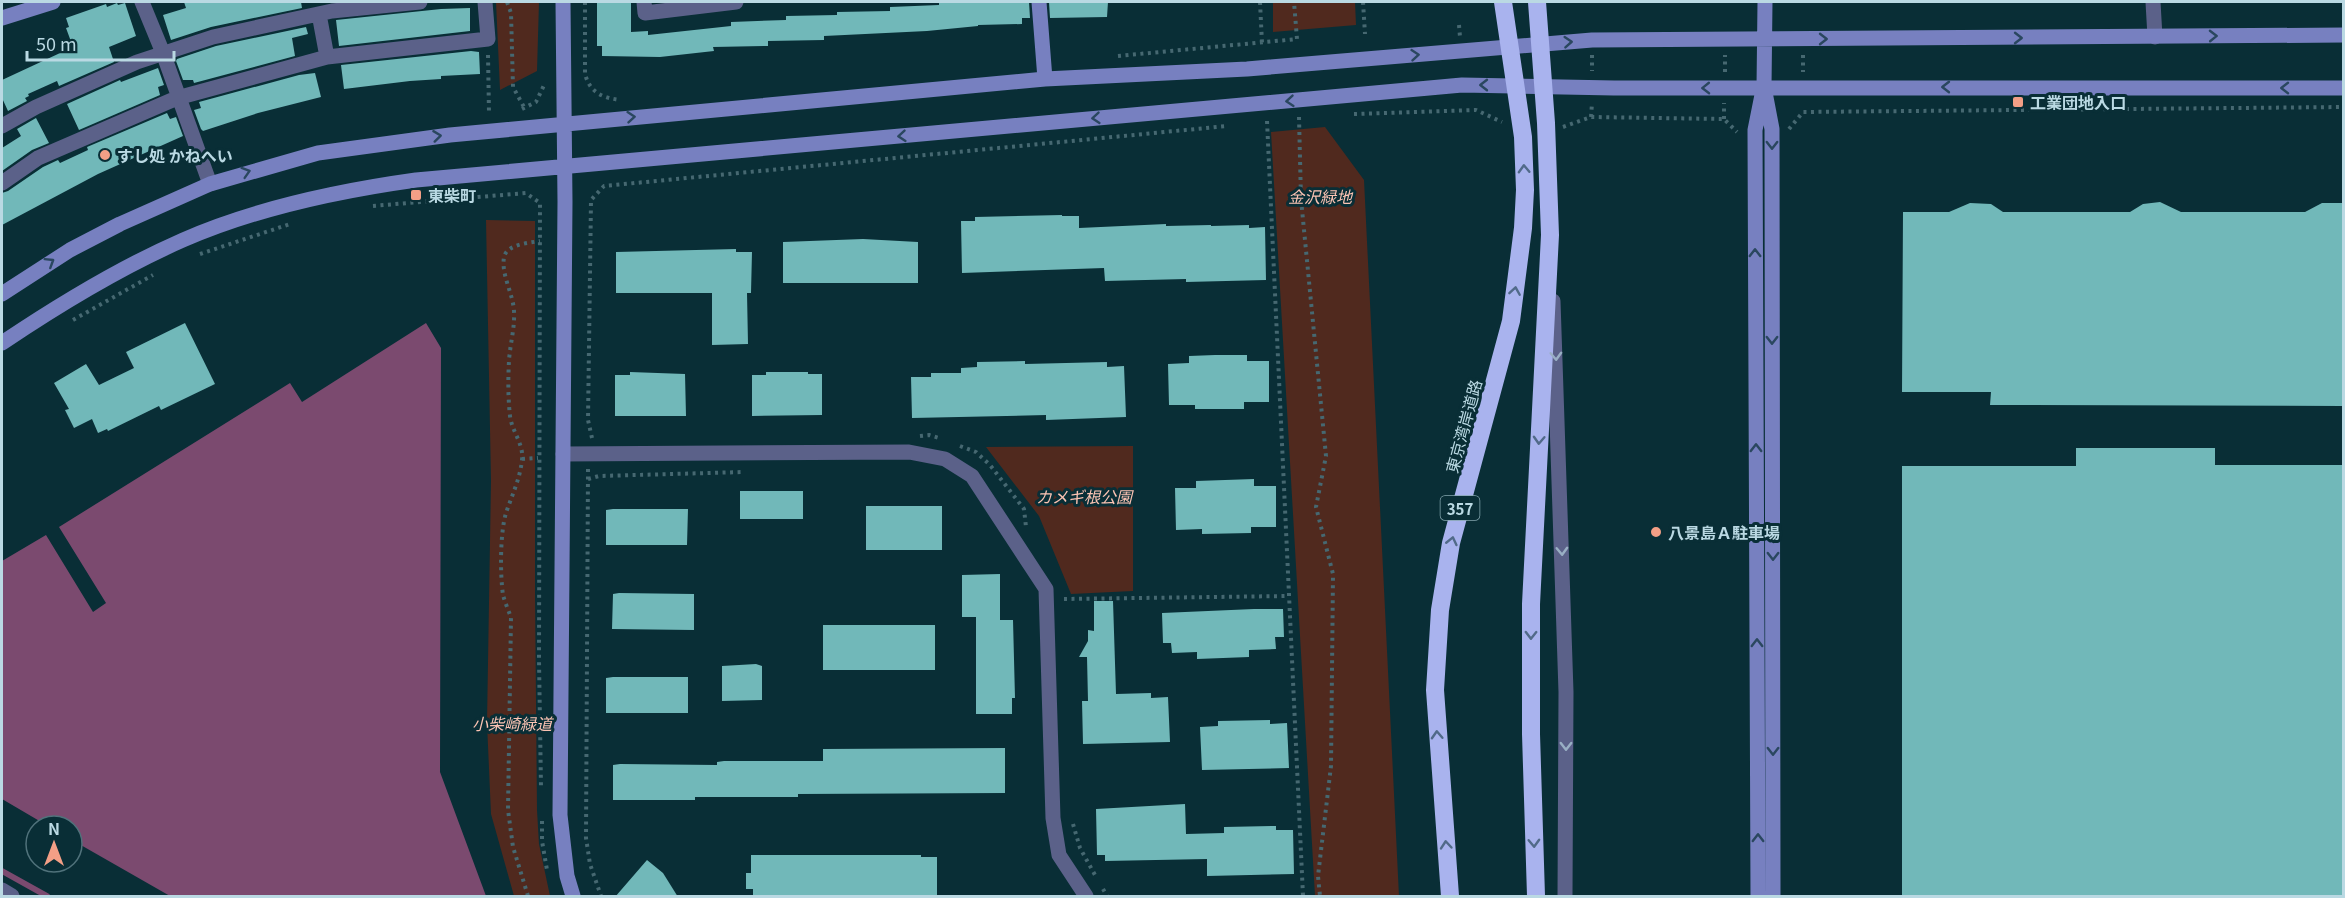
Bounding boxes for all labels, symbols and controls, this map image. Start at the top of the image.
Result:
scale bar [27,24,174,62]
text: 50 m [36,30,77,56]
one-way arrow [2209,30,2218,43]
one-way arrow [2014,32,2023,44]
one-way arrow [1819,33,1828,45]
one-way arrow [1563,36,1572,49]
one-way arrow [1411,49,1420,62]
one-way arrow [1480,79,1489,91]
one-way arrow [1941,81,1950,93]
one-way arrow [1701,82,1710,94]
one-way arrow [2281,82,2290,94]
place label: 工業団地入口 [2030,90,2126,114]
one-way arrow [1286,94,1295,107]
marker: 工業団地入口 [2011,95,2025,109]
one-way arrow [627,111,636,124]
one-way arrow [1091,111,1100,124]
one-way arrow [897,129,906,142]
one-way arrow [433,130,442,143]
one-way arrow [1766,140,1778,149]
place label: すし処 かねへい [117,143,233,167]
marker: すし処 かねへい [98,148,112,162]
one-way arrow [1518,165,1531,174]
one-way arrow [240,167,251,180]
place label: 東柴町 [428,183,476,207]
park label: 金沢緑地 [1288,184,1354,208]
marker: 東柴町 [409,188,423,202]
one-way arrow [1749,249,1761,258]
one-way arrow [44,258,54,270]
one-way arrow [1508,286,1521,296]
one-way arrow [1766,335,1778,344]
one-way arrow [1550,352,1563,361]
street label: 東京湾岸道路 [1439,377,1487,475]
one-way arrow [1532,436,1545,445]
one-way arrow [1750,444,1762,453]
park label: カメギ根公園 [1036,484,1134,508]
road number: 357 [1440,496,1480,520]
place label: 八景島Ａ駐車場 [1668,520,1780,544]
marker: 八景島Ａ駐車場 [1649,525,1663,539]
one-way arrow [1444,536,1457,546]
one-way arrow [1556,547,1568,556]
one-way arrow [1767,551,1779,560]
one-way arrow [1525,631,1537,640]
one-way arrow [1751,639,1763,648]
park label: 小柴崎緑道 [472,711,555,735]
one-way arrow [1431,730,1444,739]
one-way arrow [1560,742,1572,751]
one-way arrow [1767,746,1779,755]
north arrow [24,814,84,874]
text: N [48,816,60,840]
one-way arrow [1752,834,1764,843]
one-way arrow [1528,838,1541,847]
one-way arrow [1440,840,1453,849]

